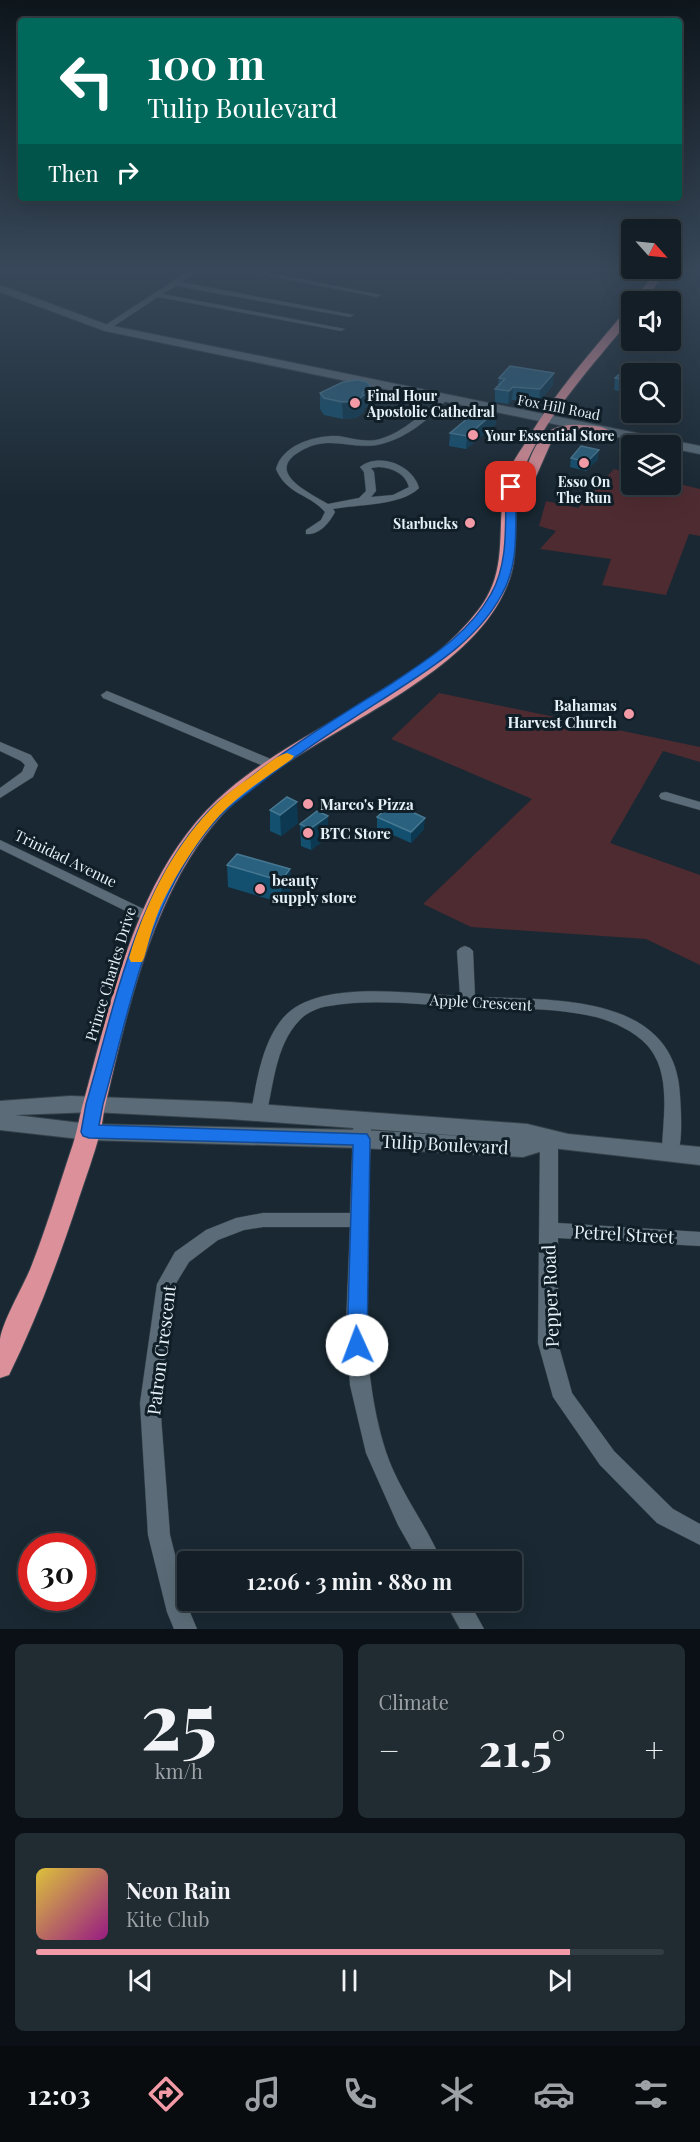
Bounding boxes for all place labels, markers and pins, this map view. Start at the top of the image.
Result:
place label: Final Hour Apostolic Cathedral [366,386,496,421]
marker: Final Hour Apostolic Cathedral [348,396,362,410]
place label: Your Essential Store [484,426,614,445]
marker: Your Essential Store [466,428,480,442]
marker: Esso On The Run [577,456,591,470]
pin [485,461,536,512]
place label: Esso On The Run [557,472,612,507]
place label: Starbucks [393,514,458,533]
marker: Starbucks [463,516,477,530]
place label: Bahamas Harvest Church [508,695,617,732]
marker: Bahamas Harvest Church [622,707,636,721]
place label: Marco's Pizza [320,794,414,814]
marker: Marco's Pizza [301,797,315,811]
place label: BTC Store [320,823,391,843]
marker: BTC Store [301,826,315,840]
place label: beauty supply store [272,870,357,907]
marker: beauty supply store [253,882,267,896]

